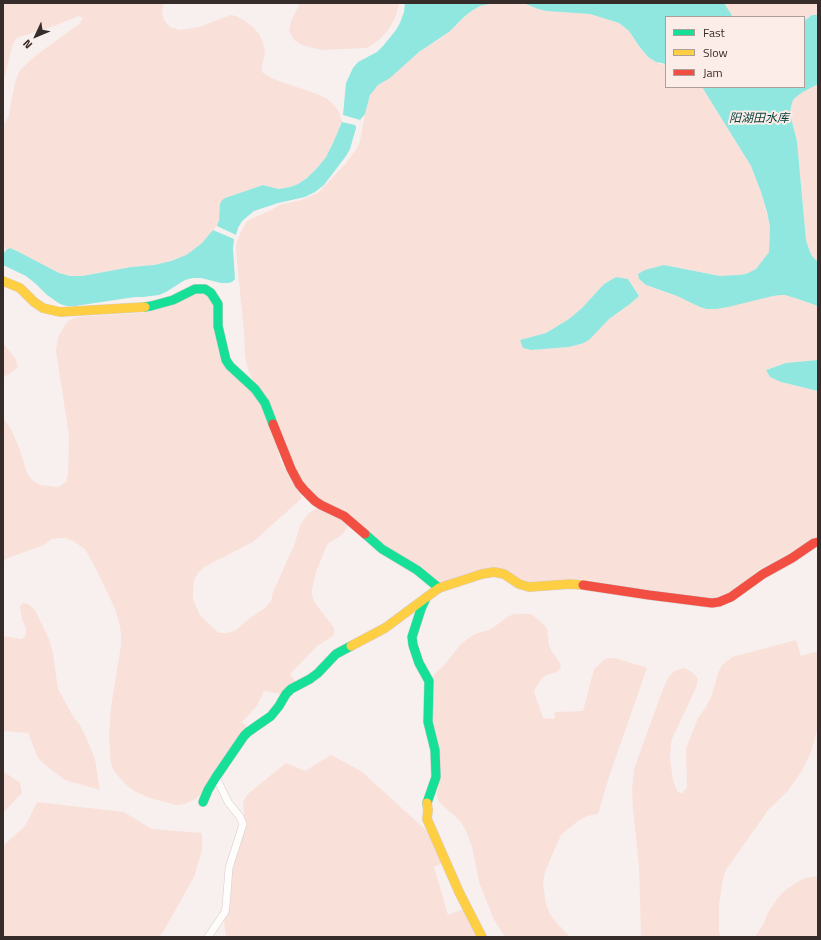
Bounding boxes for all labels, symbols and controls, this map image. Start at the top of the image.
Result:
north arrow [16,16,56,56]
legend [665,16,805,88]
text: Fast [703,23,725,42]
text: N [19,36,36,53]
text: Slow [703,43,728,62]
text: Jam [703,63,723,82]
water label: 阳湖田水库 [729,112,789,126]

